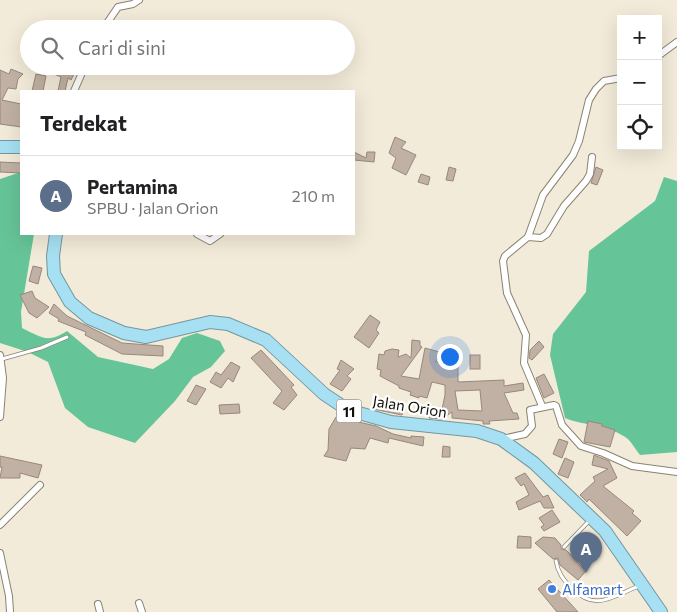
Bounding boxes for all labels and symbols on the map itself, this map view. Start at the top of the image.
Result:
your location [437,344,463,370]
street label: Jalan Orion [372,391,448,421]
road number: 11 [336,400,362,422]
pin: A [570,532,602,573]
place label: Alfamart [562,580,623,598]
marker: Alfamart [546,583,558,595]

